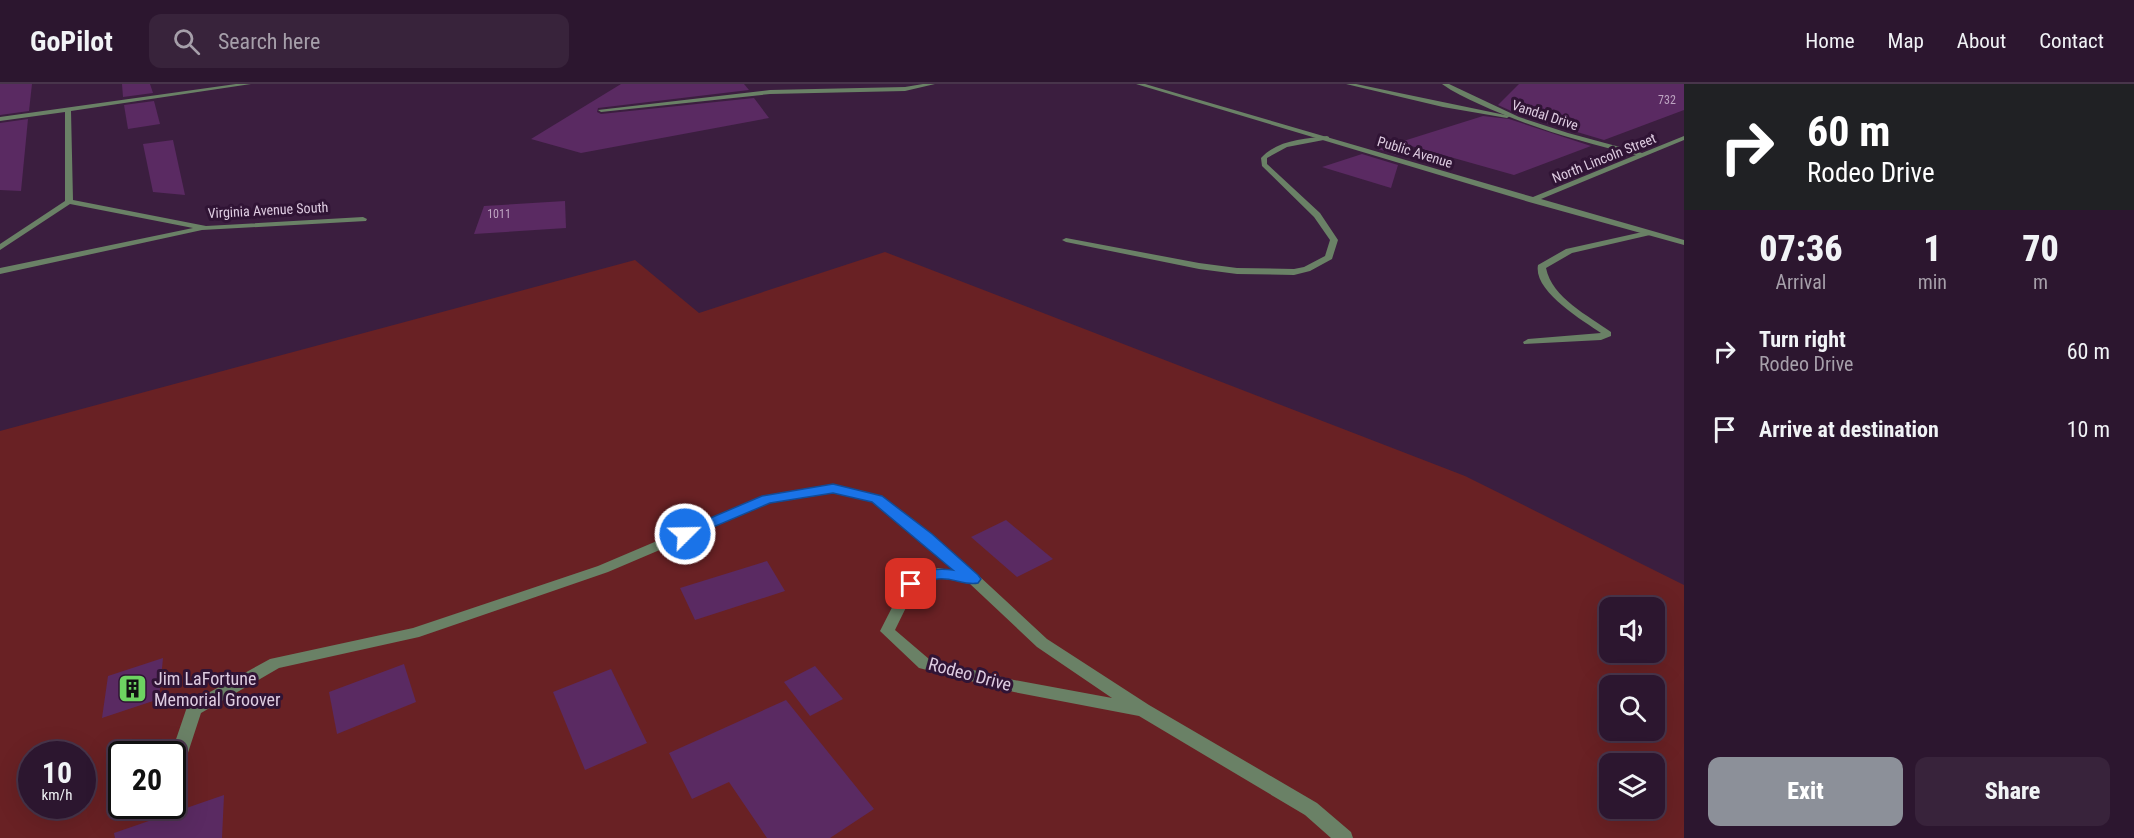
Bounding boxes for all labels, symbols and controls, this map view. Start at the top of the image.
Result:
search box [149,14,569,68]
text: GoPilot [30,25,113,58]
icon: search [170,25,203,58]
text: Search here [218,29,320,54]
text: Home [1805,29,1855,53]
text: Map [1888,29,1924,53]
text: About [1957,29,2006,53]
text: Contact [2039,29,2104,53]
house number: 732 [1658,93,1676,107]
street label: Vandal Drive [1510,97,1581,133]
text: 60 m [1807,107,1890,156]
icon: right [1708,108,1786,186]
street label: North Lincoln Street [1550,130,1658,186]
street label: Public Avenue [1375,133,1455,171]
text: Rodeo Drive [1807,157,1935,189]
street label: Virginia Avenue South [207,199,329,221]
house number: 1011 [487,207,511,221]
text: 07:36 [1759,228,1843,270]
text: 1 [1923,228,1942,270]
text: 70 [2022,228,2059,270]
text: Arrival [1775,270,1826,294]
text: min [1918,270,1947,294]
text: m [2033,270,2048,294]
text: Turn right [1759,327,1846,352]
icon: right [1708,335,1741,368]
text: 60 m [2067,339,2110,364]
text: Rodeo Drive [1759,352,1853,376]
icon: arrive [1708,413,1741,446]
text: Arrive at destination [1759,417,1939,442]
text: 10 m [2067,417,2110,442]
position arrow [653,502,717,566]
pin [885,558,936,609]
icon: arrive [894,567,927,600]
map controls [1599,597,1665,819]
button: sound [1599,597,1665,663]
street label: Rodeo Drive [926,653,1014,695]
place label: Jim LaFortune Memorial Groover [154,668,281,710]
building icon: Jim LaFortune Memorial Groover [117,672,149,704]
button: search [1599,675,1665,741]
speed limit sign: 20 [108,741,186,819]
button: layers [1599,753,1665,819]
text: 10 [42,755,72,790]
button: Exit [1708,757,1903,826]
button: Share [1915,757,2110,826]
text: km/h [42,786,72,804]

